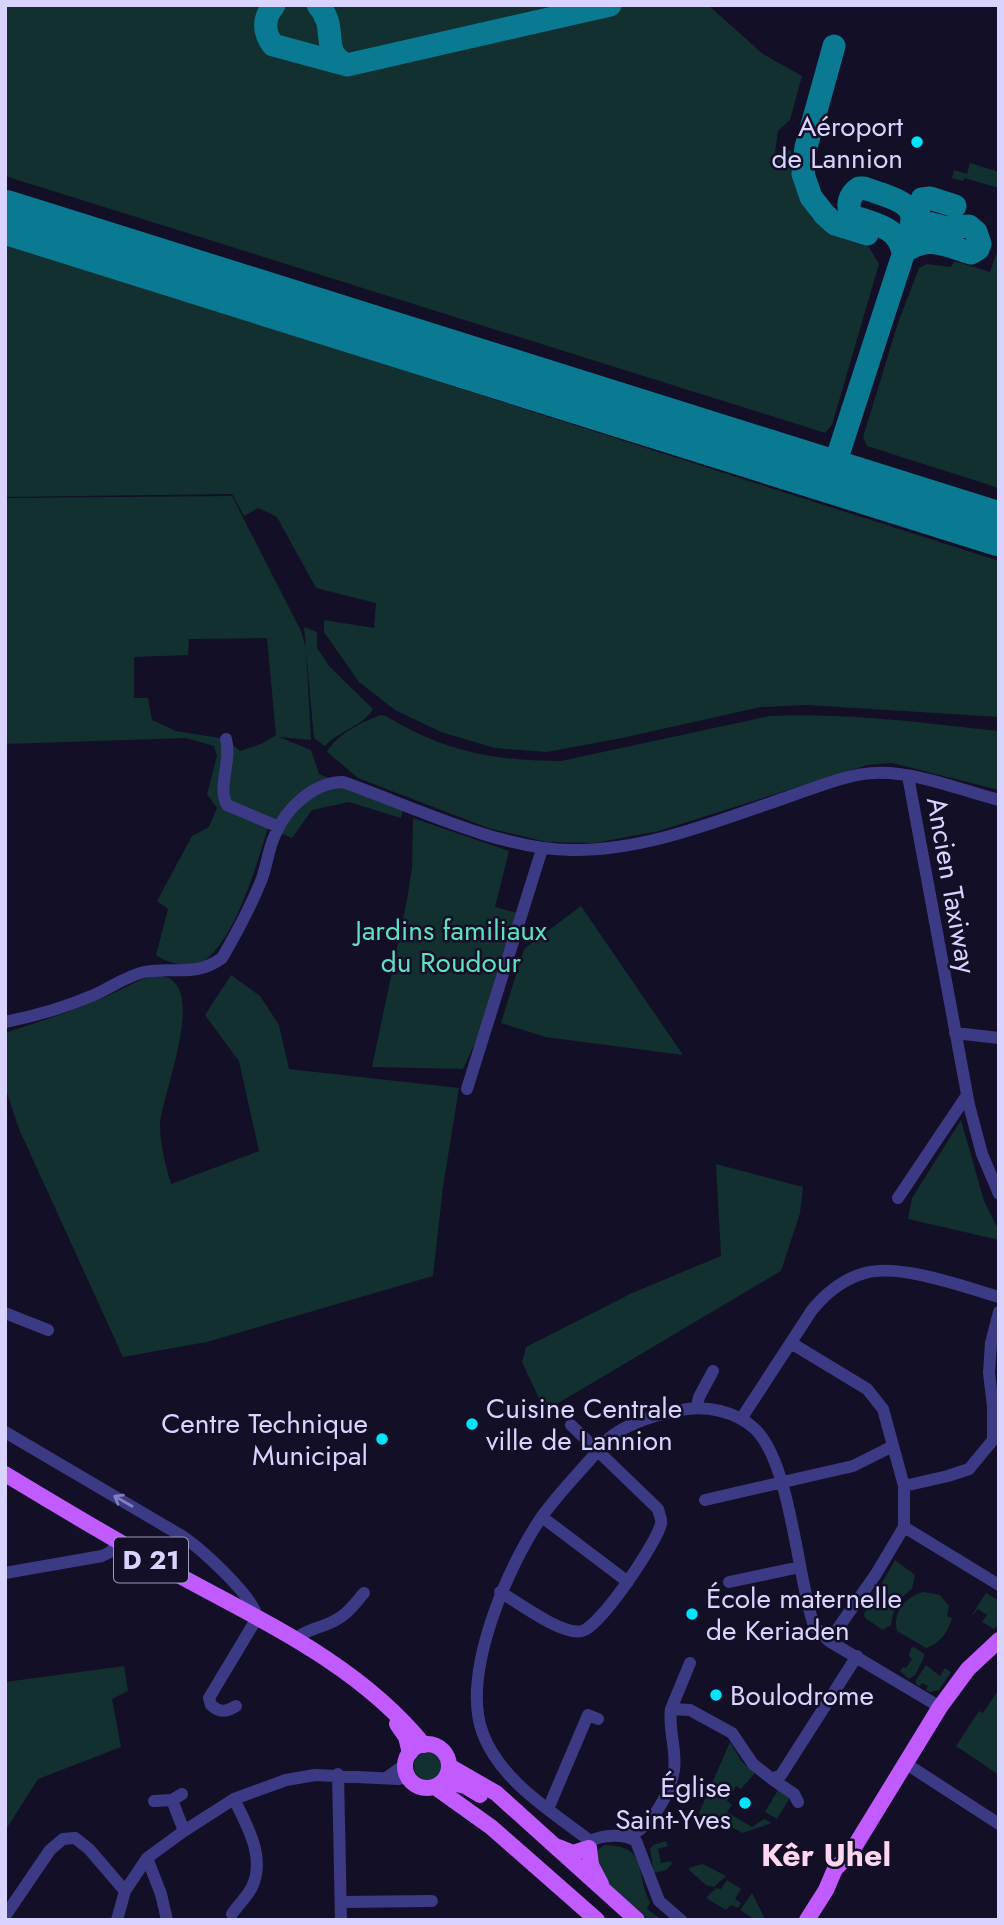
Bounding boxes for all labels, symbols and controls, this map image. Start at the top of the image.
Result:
place label: Aéroport de Lannion [771,106,903,179]
marker: Aéroport de Lannion [909,134,925,150]
street label: Ancien Taxiway [916,793,987,977]
park label: Jardins familiaux du Roudour [351,910,547,983]
place label: Cuisine Centrale ville de Lannion [486,1388,682,1461]
place label: Centre Technique Municipal [161,1403,368,1476]
marker: Cuisine Centrale ville de Lannion [464,1416,480,1432]
marker: Centre Technique Municipal [374,1431,390,1447]
one-way arrow [114,1494,134,1508]
road number: D 21 [114,1538,188,1582]
place label: École maternelle de Keriaden [706,1578,902,1651]
marker: École maternelle de Keriaden [684,1606,700,1622]
place label: Boulodrome [730,1675,874,1716]
marker: Boulodrome [708,1687,724,1703]
place label: Église Saint-Yves [615,1767,731,1840]
marker: Église Saint-Yves [737,1795,753,1811]
district label: Kêr Uhel [761,1832,891,1878]

